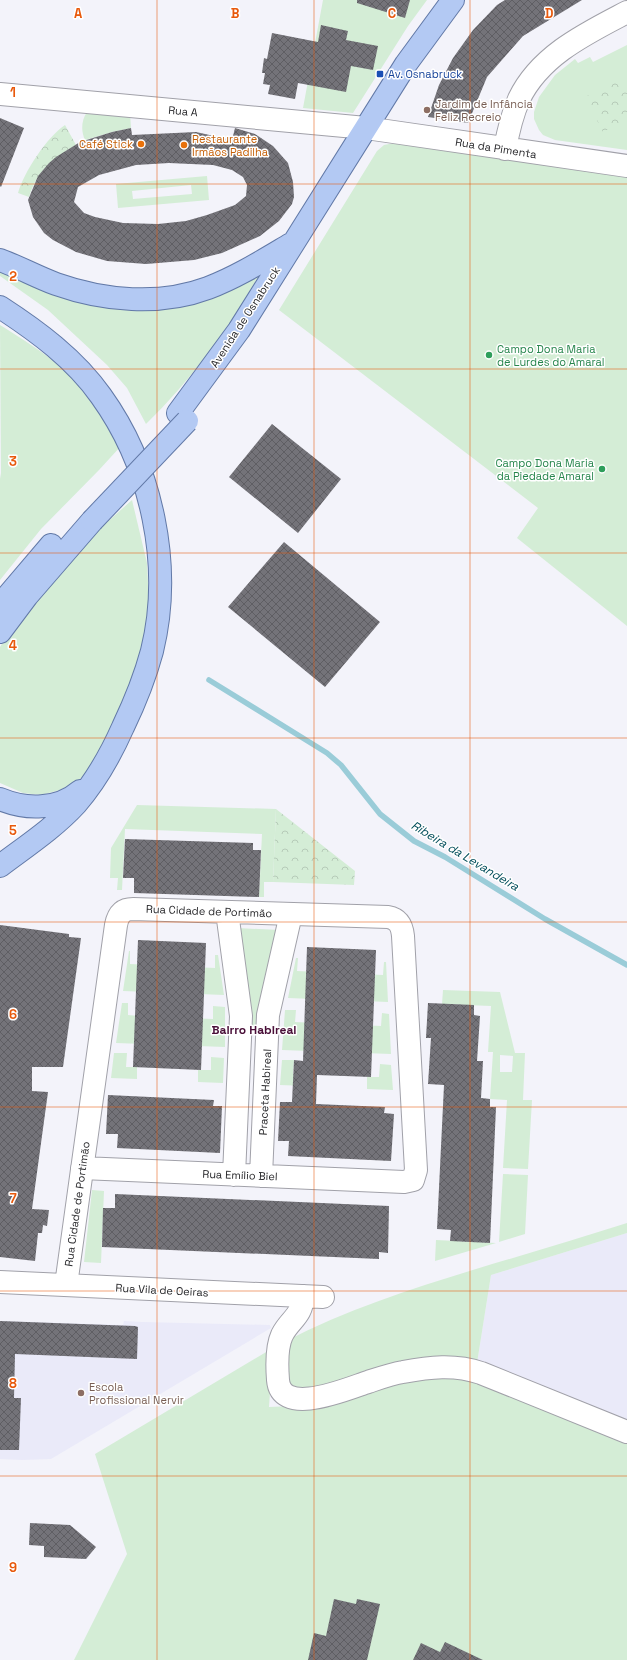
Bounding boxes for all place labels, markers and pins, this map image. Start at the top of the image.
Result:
place label: Av. Osnabruck [388,67,462,81]
marker: Av. Osnabruck [375,69,385,79]
place label: Jardim de Infância Feliz Recreio [435,97,533,124]
marker: Jardim de Infância Feliz Recreio [422,105,432,115]
place label: Restaurante Irmãos Padilha [192,132,269,159]
place label: Café Stick [79,137,133,151]
marker: Café Stick [136,139,146,149]
marker: Restaurante Irmãos Padilha [179,140,189,150]
place label: Campo Dona Maria de Lurdes do Amaral [497,342,605,369]
marker: Campo Dona Maria de Lurdes do Amaral [484,350,494,360]
place label: Campo Dona Maria da Piedade Amaral [495,456,595,483]
marker: Campo Dona Maria da Piedade Amaral [597,464,607,474]
place label: Escola Profissional Nervir [89,1380,184,1407]
marker: Escola Profissional Nervir [76,1388,86,1398]

